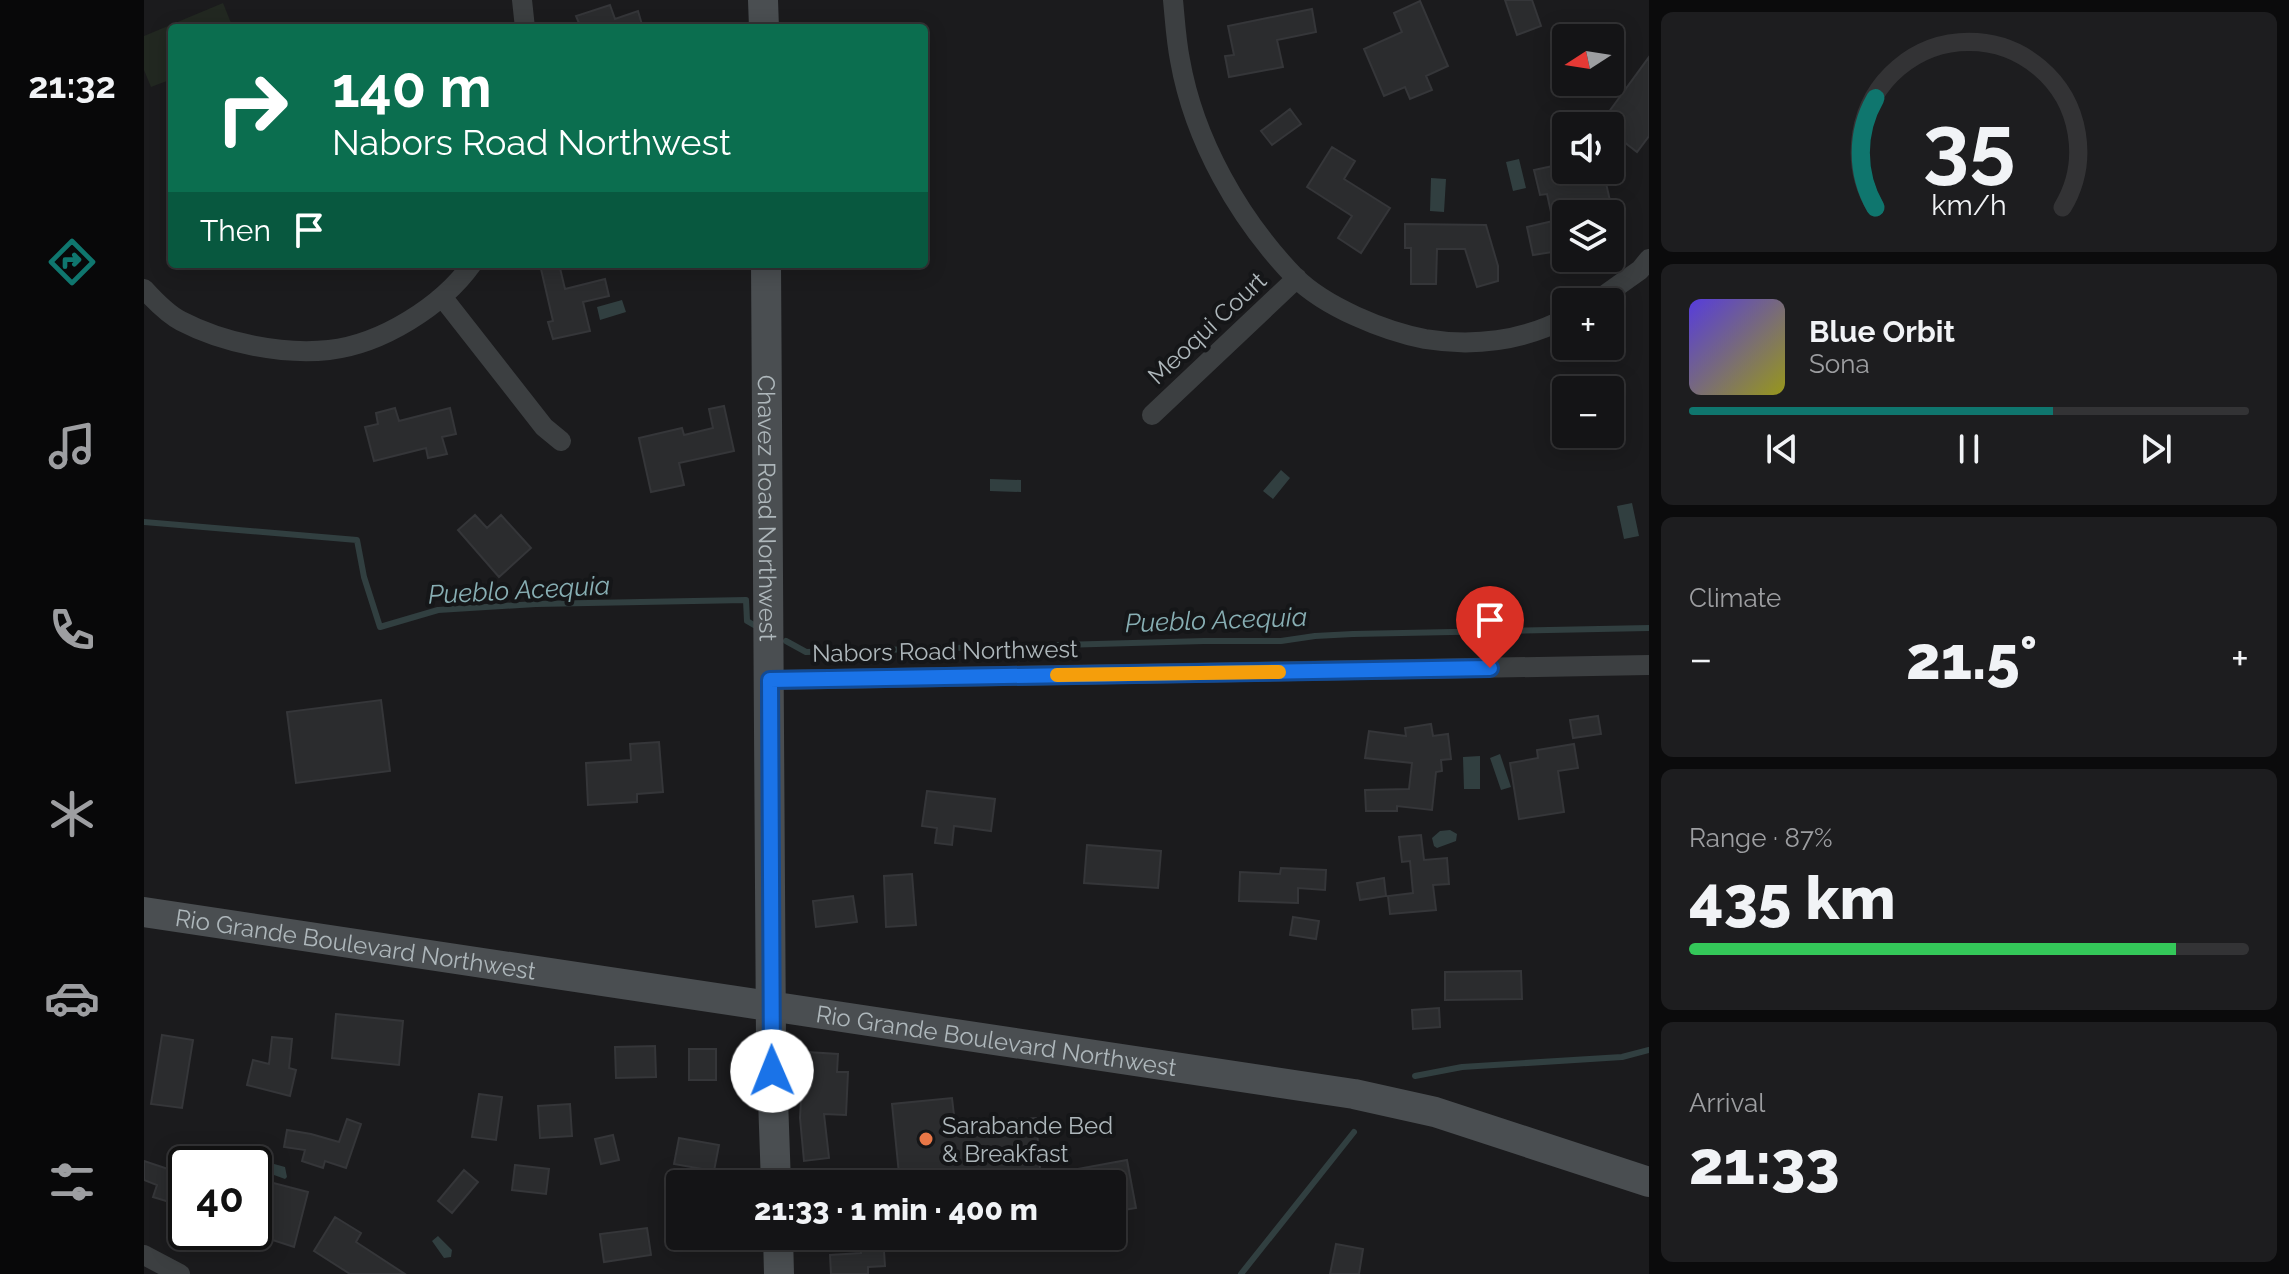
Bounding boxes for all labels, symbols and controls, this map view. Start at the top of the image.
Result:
north arrow [1552,24,1624,96]
map controls [1552,24,1624,448]
text: 140 m [332,54,492,120]
icon: right [200,56,304,160]
text: 21:32 [28,64,116,106]
text: 35 [1923,96,2015,193]
button: sound [1552,112,1624,184]
text: Nabors Road Northwest [332,121,731,163]
text: km/h [1931,188,2007,222]
button: layers [1552,200,1624,272]
icon: arrive [287,208,331,252]
text: Then [200,213,271,248]
icon: directions [44,234,100,290]
street label: Meoqui Court [1142,266,1272,390]
button: + [1552,288,1624,360]
text: Blue Orbit [1809,314,1955,349]
text: Sona [1809,349,1870,379]
street label: Chavez Road Northwest [752,375,783,641]
button: − [1552,376,1624,448]
icon: music [44,418,100,474]
icon: previous [1760,427,1804,471]
icon: pause [1947,427,1991,471]
icon: next [2134,427,2178,471]
water label: Pueblo Acequia [427,570,611,610]
text: Climate [1689,583,1781,613]
pin [1456,586,1524,668]
icon: arrive [1468,598,1512,642]
icon: phone [44,602,100,658]
water label: Pueblo Acequia [1124,602,1308,638]
text: 21.5° [1906,623,2037,693]
text: − [1689,633,1713,684]
text: + [2231,633,2249,684]
street label: Nabors Road Northwest [812,634,1078,668]
icon: climate [44,786,100,842]
text: Range · 87% [1689,823,1833,853]
text: 435 km [1689,863,1896,933]
street label: Rio Grande Boulevard Northwest [173,902,538,985]
icon: car [44,970,100,1026]
street label: Rio Grande Boulevard Northwest [814,999,1179,1082]
position arrow [730,1029,814,1113]
text: Arrival [1689,1088,1765,1118]
place label: Sarabande Bed & Breakfast [942,1111,1113,1168]
text: 21:33 [1689,1128,1840,1198]
marker: Sarabande Bed & Breakfast [917,1130,935,1148]
speed limit sign: 40 [168,1146,272,1250]
icon: filters [44,1154,100,1210]
text: 21:33 · 1 min · 400 m [754,1192,1038,1227]

